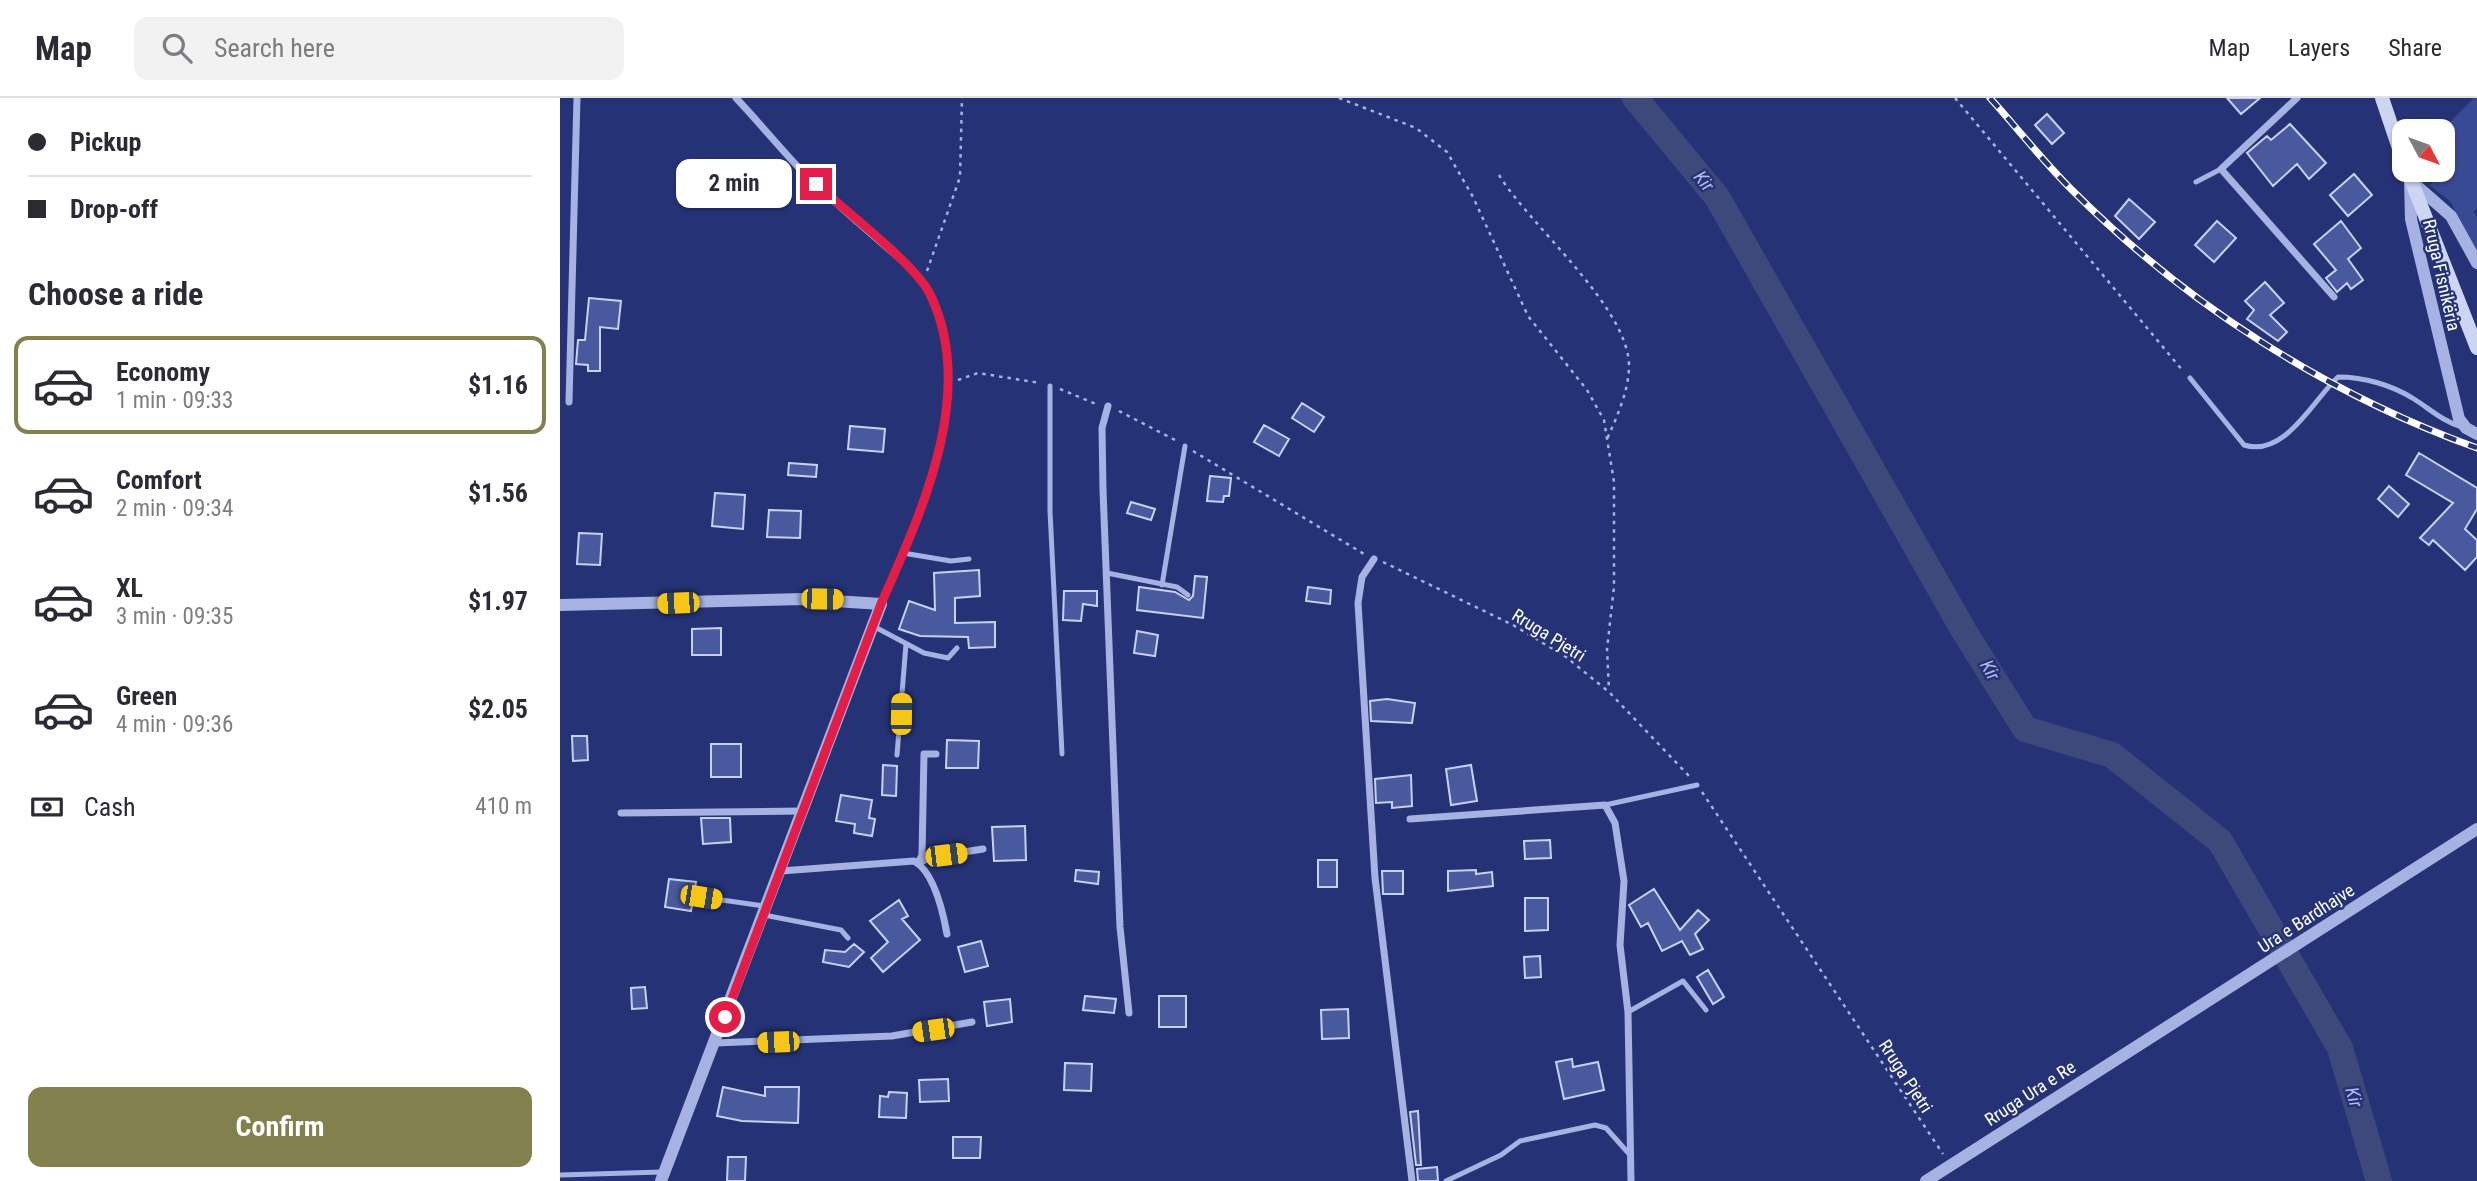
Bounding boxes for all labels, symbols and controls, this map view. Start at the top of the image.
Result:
search box [134,17,624,80]
text: Map [35,29,92,68]
icon: search [158,29,196,67]
text: Search here [214,33,335,63]
text: Map [2209,34,2250,62]
text: Layers [2288,34,2350,62]
text: Share [2388,34,2442,62]
north arrow [2392,119,2455,182]
map controls [2392,119,2455,182]
text: Pickup [70,127,141,157]
callout: 2 min [676,160,792,208]
water label: Kir [1689,166,1719,196]
route end [800,168,832,200]
text: 2 min [708,170,760,197]
text: Drop-off [70,194,158,224]
street label: Rruga Fisnikëria [2419,217,2465,333]
text: Choose a ride [28,275,203,313]
icon: car [32,354,95,417]
text: Economy [116,357,210,387]
text: $1.16 [468,370,528,400]
text: 1 min · 09:33 [116,387,233,414]
icon: car [32,462,95,525]
text: Comfort [116,465,202,495]
text: $1.56 [468,478,528,508]
text: 2 min · 09:34 [116,495,233,522]
icon: car [32,570,95,633]
text: XL [116,573,143,603]
text: $1.97 [468,586,528,616]
car [801,588,844,610]
car [657,592,700,614]
text: 3 min · 09:35 [116,603,233,630]
street label: Rruga Pjetri [1508,604,1590,666]
water label: Kir [1975,656,2005,685]
icon: car [32,678,95,741]
text: Green [116,681,177,711]
car [891,693,912,735]
text: $2.05 [468,694,528,724]
text: 4 min · 09:36 [116,711,233,738]
icon: cash [28,788,66,826]
text: Cash [84,792,136,822]
text: 410 m [475,793,532,820]
car [924,842,969,868]
street label: Ura e Bardhajve [2254,879,2358,957]
car [679,883,724,911]
route start [709,1001,741,1033]
car [911,1017,956,1043]
car [757,1031,800,1053]
street label: Rruga Pjetri [1875,1036,1937,1116]
street label: Rruga Ura e Re [1981,1056,2079,1130]
water label: Kir [2340,1084,2368,1110]
button: Confirm [28,1087,532,1167]

